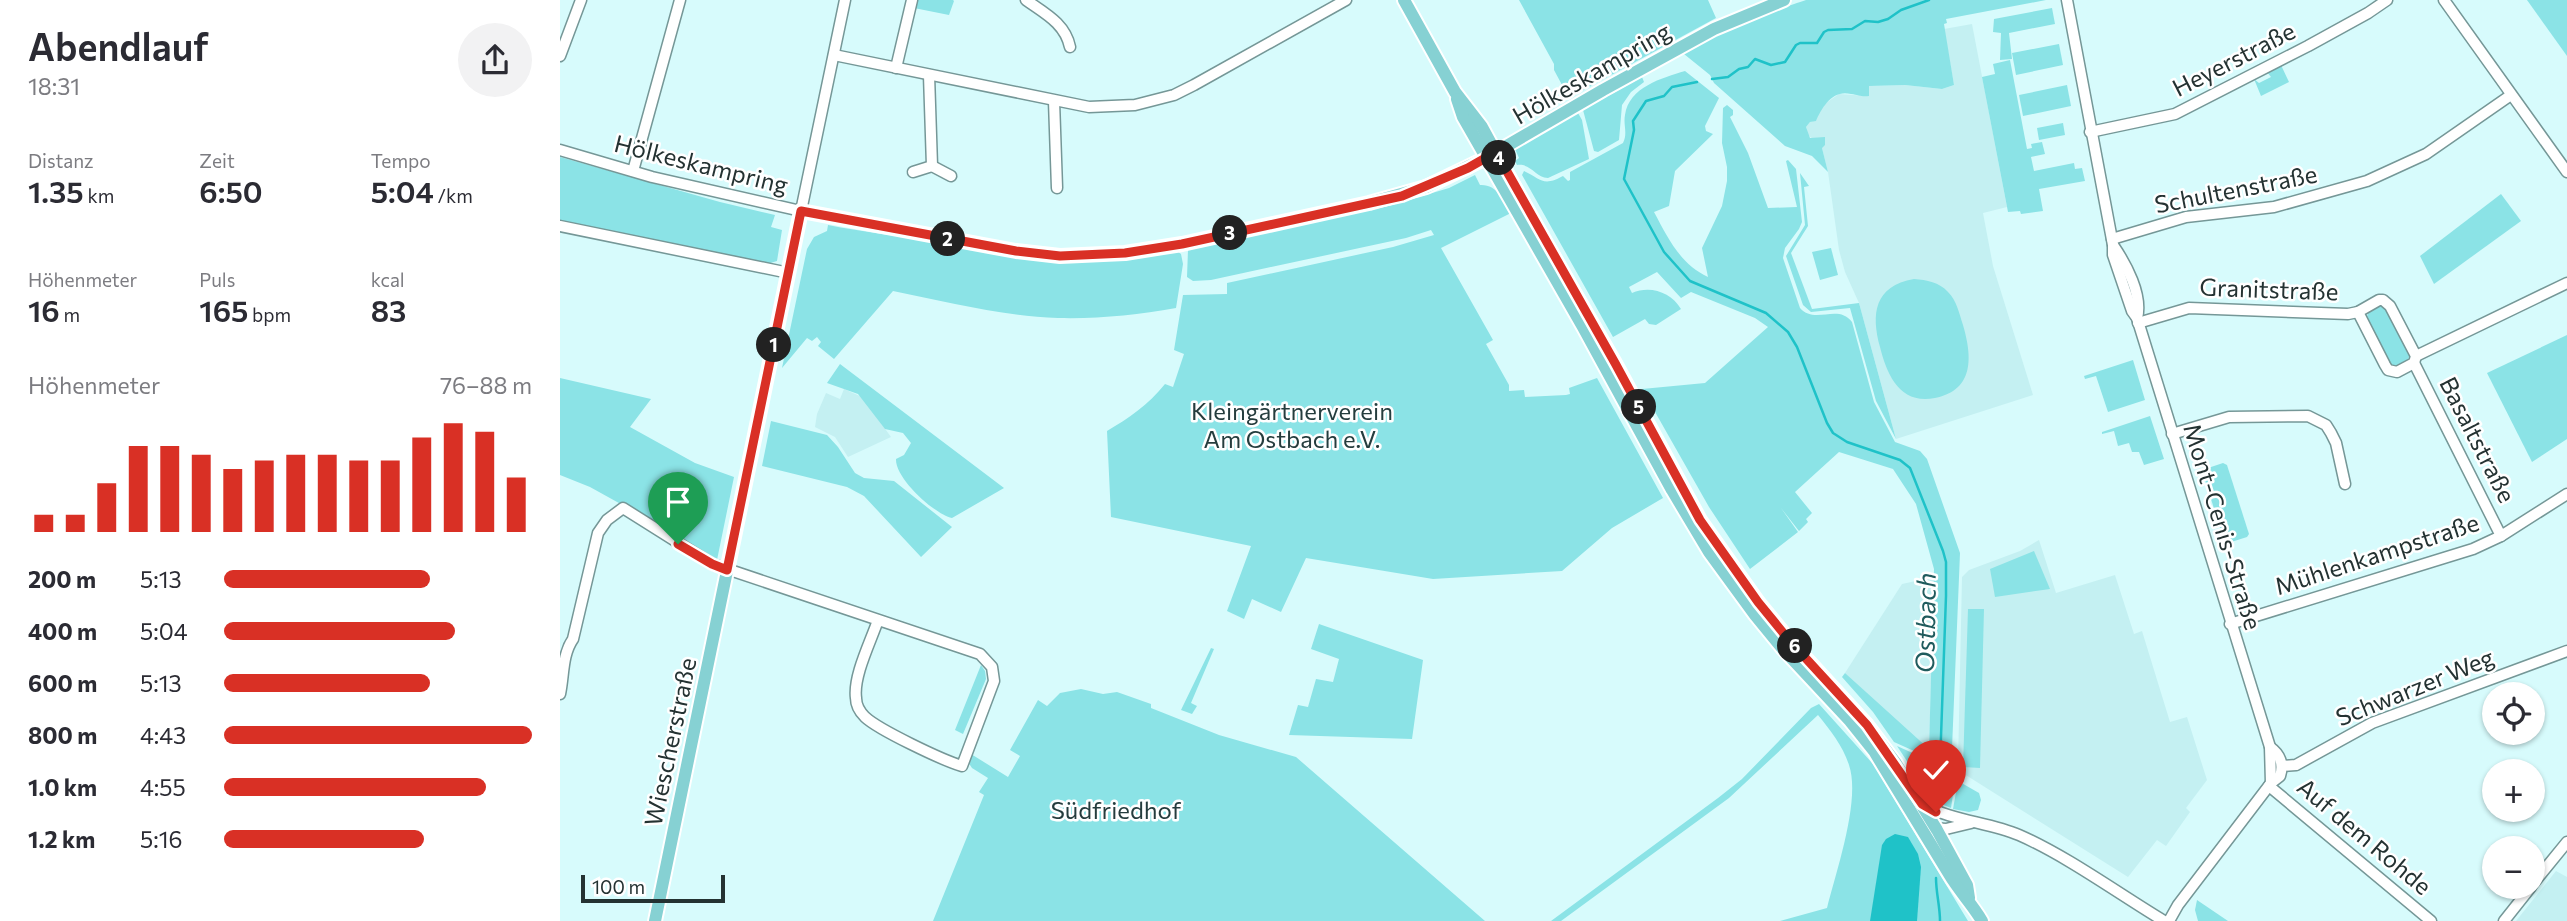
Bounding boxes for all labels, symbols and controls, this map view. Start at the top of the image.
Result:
street label: Heyerstraße [2167,15,2300,102]
street label: Hölkeskampring [1507,16,1675,130]
text: Abendlauf [28,22,209,69]
button: share [458,23,532,97]
text: 18:31 [28,72,80,100]
street label: Hölkeskampring [612,128,791,199]
pin: 4 [1482,140,1516,176]
text: 4 [1493,146,1504,169]
text: Distanz [28,149,94,172]
text: Zeit [199,149,235,172]
text: Tempo [371,149,431,172]
street label: Schultenstraße [2152,159,2320,219]
text: 1.35 [28,172,84,209]
text: 6:50 [199,172,263,209]
text: 5:04 [371,172,434,209]
text: km [84,184,114,207]
text: /km [434,184,473,207]
pin: 3 [1212,216,1248,250]
text: 3 [1224,221,1235,244]
pin: 2 [930,222,966,256]
text: 2 [942,227,953,250]
text: Höhenmeter [28,268,137,291]
text: Puls [199,268,235,291]
text: kcal [371,268,405,291]
street label: Granitstraße [2199,272,2339,305]
text: 16 [28,291,60,328]
text: 165 [199,291,248,328]
text: 83 [371,291,406,328]
text: m [60,303,80,326]
text: bpm [248,303,291,326]
pin: 1 [756,328,792,362]
text: 1 [769,333,778,356]
text: Höhenmeter [28,371,160,399]
text: 76–88 m [440,371,532,399]
street label: Basaltstraße [2434,372,2522,507]
pin: 5 [1622,390,1656,424]
text: 5 [1633,395,1644,418]
park label: Kleingärtnerverein Am Ostbach e.V. [1191,396,1393,453]
street label: Mont-Cenis-Straße [2178,420,2269,633]
pin [648,472,708,544]
icon: arrive [659,483,697,521]
street label: Mühlenkampstraße [2271,507,2482,600]
text: 200 m [28,565,96,593]
text: 5:13 [140,565,182,593]
water label: Ostbach [1908,573,1941,673]
text: 400 m [28,617,97,645]
text: 5:04 [140,617,187,645]
pin: 6 [1778,628,1812,664]
text: 6 [1789,634,1800,657]
street label: Schwarzer Weg [2331,642,2498,731]
street label: Wiescherstraße [638,655,702,829]
text: 600 m [28,669,97,697]
text: 5:13 [140,669,182,697]
map controls [2482,682,2545,899]
button: locate [2482,682,2545,745]
text: 800 m [28,721,97,749]
text: 4:43 [140,721,186,749]
pin [1906,740,1966,812]
icon: check [1917,751,1955,789]
button: + [2482,759,2545,822]
street label: Auf dem Rohde [2292,771,2438,900]
text: 1.0 km [28,773,97,801]
text: 4:55 [140,773,186,801]
park label: Südfriedhof [1051,795,1182,824]
text: 1.2 km [28,825,95,853]
text: 5:16 [140,825,182,853]
button: − [2482,836,2545,899]
scale bar [581,872,724,904]
text: 100 m [592,875,645,898]

